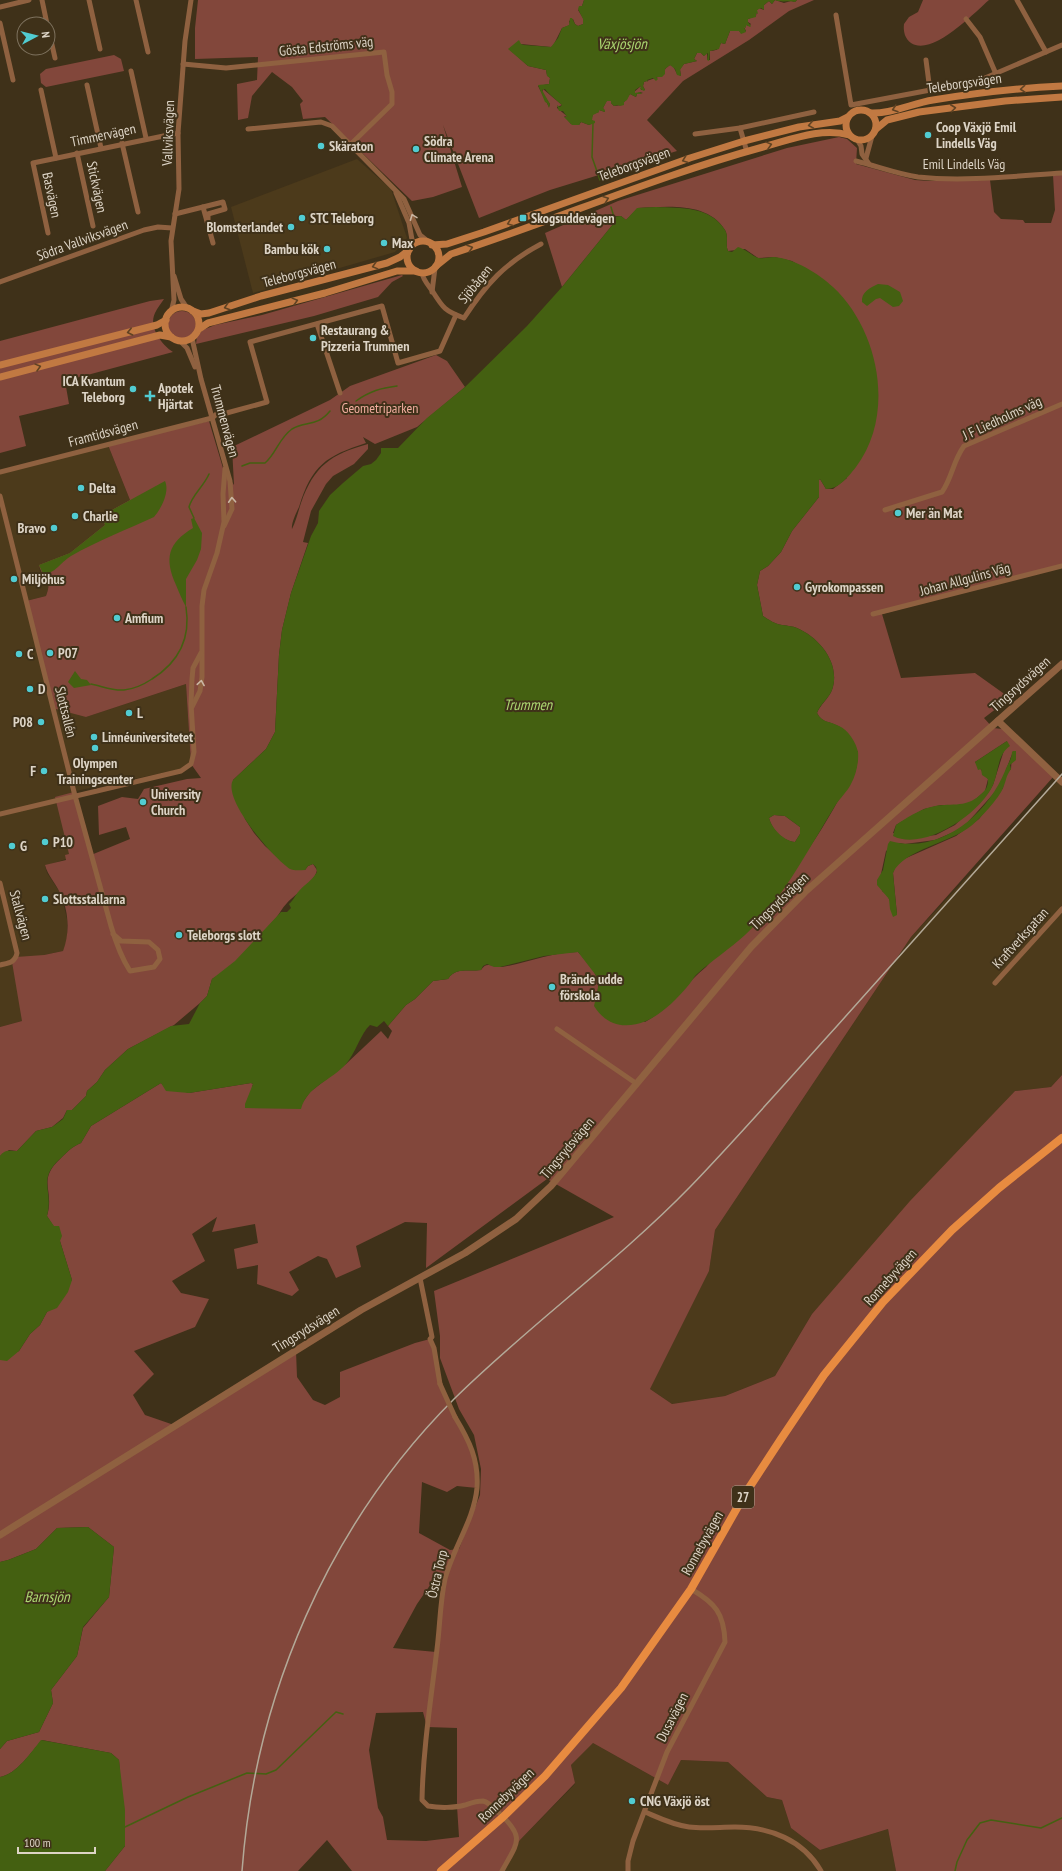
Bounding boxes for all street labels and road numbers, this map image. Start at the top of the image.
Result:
street label: Gösta Edströms väg [278,32,374,60]
street label: Teleborgsvägen [925,69,1003,97]
street label: Vallviksvägen [158,100,178,167]
street label: Timmervägen [69,119,137,151]
street label: Teleborgsvägen [595,143,673,185]
street label: Emil Lindells Väg [923,155,1005,173]
street label: Stickvägen [83,160,111,214]
street label: Basvägen [38,171,66,219]
street label: Södra Vallviksvägen [34,215,130,265]
street label: Teleborgsvägen [260,255,338,291]
street label: Sjöbågen [454,261,496,307]
street label: Trummenvägen [207,383,243,459]
street label: J F Liedholms väg [959,392,1044,445]
street label: Framtidsvägen [66,415,140,451]
street label: Johan Allgulins Väg [917,558,1012,600]
street label: Tingsrydsvägen [986,652,1054,716]
street label: Slottsallén [51,685,81,739]
street label: Tingsrydsvägen [746,868,812,934]
street label: Stallvägen [6,888,36,942]
street label: Kraftverksgatan [988,904,1052,972]
street label: Tingsrydsvägen [536,1113,598,1183]
street label: Ronnebyvägen [860,1245,920,1309]
street label: Tingsrydsvägen [269,1301,343,1357]
road number: 27 [732,1486,754,1508]
street label: Ronnebyvägen [677,1508,727,1578]
street label: Östra Torp [423,1548,451,1600]
street label: Dusavägen [652,1689,692,1745]
street label: Ronnebyvägen [474,1764,538,1826]

